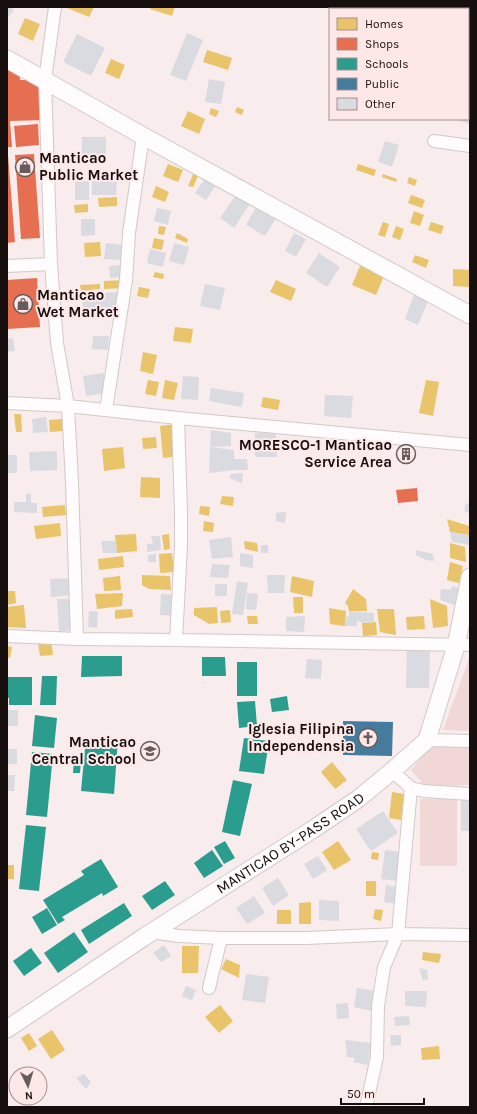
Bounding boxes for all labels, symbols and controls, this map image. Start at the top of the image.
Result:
legend [329,8,469,120]
text: Homes [365,17,403,31]
text: Shops [365,37,399,51]
text: Schools [365,57,408,71]
text: Public [365,77,399,91]
text: Other [365,97,396,111]
place label: Manticao Public Market [39,149,138,184]
shop icon: Manticao Public Market [14,156,36,178]
place label: Manticao Wet Market [37,286,119,321]
shop icon: Manticao Wet Market [12,293,34,315]
place label: MORESCO-1 Manticao Service Area [239,436,392,471]
building icon: MORESCO-1 Manticao Service Area [395,443,417,465]
place label: Iglesia Filipina Independensia [248,720,354,755]
church icon: Iglesia Filipina Independensia [357,727,379,749]
place label: Manticao Central School [32,733,136,768]
school or university icon: Manticao Central School [139,740,161,762]
street label: MANTICAO BY-PASS ROAD [213,788,368,898]
north arrow [8,1066,48,1106]
scale bar [341,1080,424,1106]
text: 50 m [347,1087,375,1101]
text: N [24,1089,33,1102]

